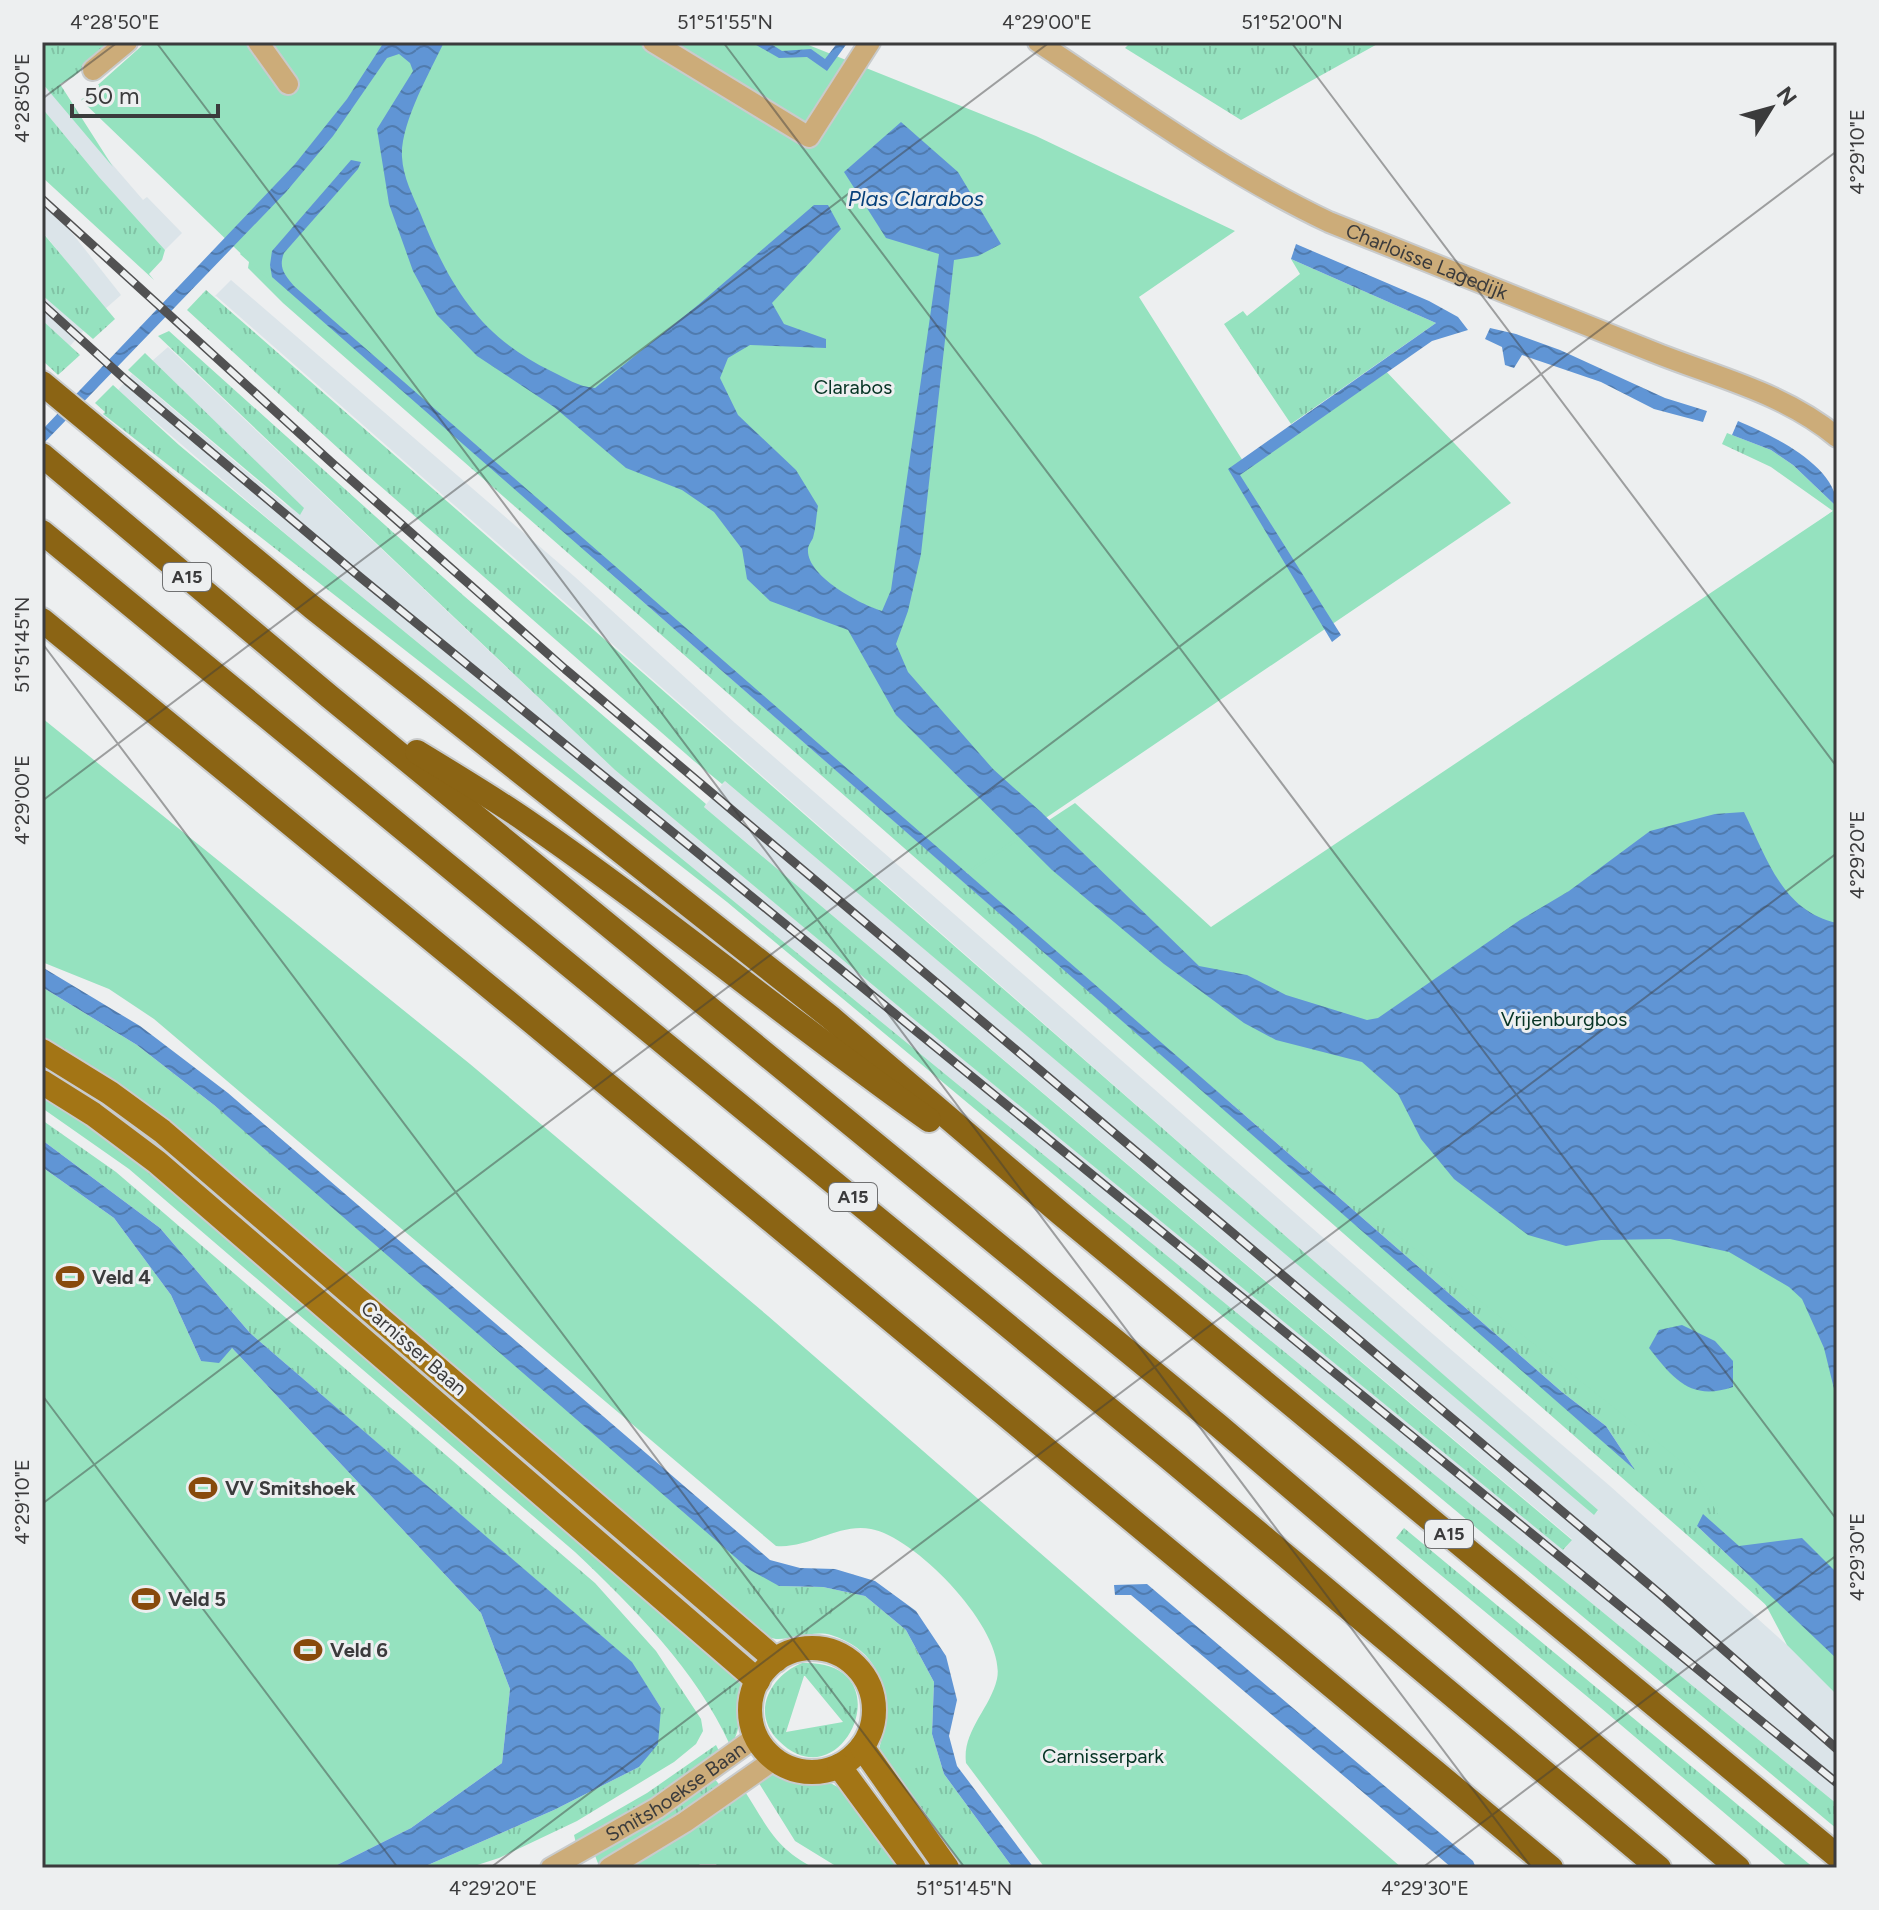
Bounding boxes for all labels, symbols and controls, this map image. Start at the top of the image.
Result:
text: 4°28'50"E [70,10,160,34]
text: 51°51'55"N [677,10,773,34]
text: 4°29'00"E [1002,10,1092,34]
text: 51°52'00"N [1241,10,1343,34]
text: 4°28'50"E [10,53,34,143]
scale bar [72,68,218,118]
north arrow [1731,68,1811,148]
text: 50 m [84,81,140,110]
text: N [1771,81,1802,111]
text: 4°29'10"E [1845,109,1869,195]
water label: Plas Clarabos [848,185,984,212]
street label: Charloisse Lagedijk [1342,218,1512,305]
park label: Clarabos [814,375,892,399]
road number: A15 [163,563,211,591]
text: 51°51'45"N [10,597,34,693]
text: 4°29'00"E [10,755,34,845]
text: 4°29'20"E [1845,811,1869,899]
park label: Vrijenburgbos [1501,1007,1627,1031]
road number: A15 [829,1183,877,1211]
sports icon: Veld 4 [55,1262,85,1292]
place label: Veld 4 [92,1265,151,1289]
street label: Carnisser Baan [356,1296,472,1400]
text: 4°29'10"E [10,1459,34,1545]
sports icon: VV Smitshoek [188,1473,218,1503]
place label: VV Smitshoek [225,1476,356,1500]
text: 4°29'30"E [1845,1513,1869,1601]
road number: A15 [1425,1520,1473,1548]
sports icon: Veld 5 [131,1584,161,1614]
place label: Veld 5 [168,1587,226,1611]
sports icon: Veld 6 [293,1635,323,1665]
place label: Veld 6 [330,1638,388,1662]
street label: Smitshoekse Baan [601,1737,750,1847]
park label: Carnisserpark [1042,1744,1164,1768]
text: 4°29'20"E [449,1876,537,1900]
text: 51°51'45"N [916,1876,1012,1900]
text: 4°29'30"E [1381,1876,1469,1900]

